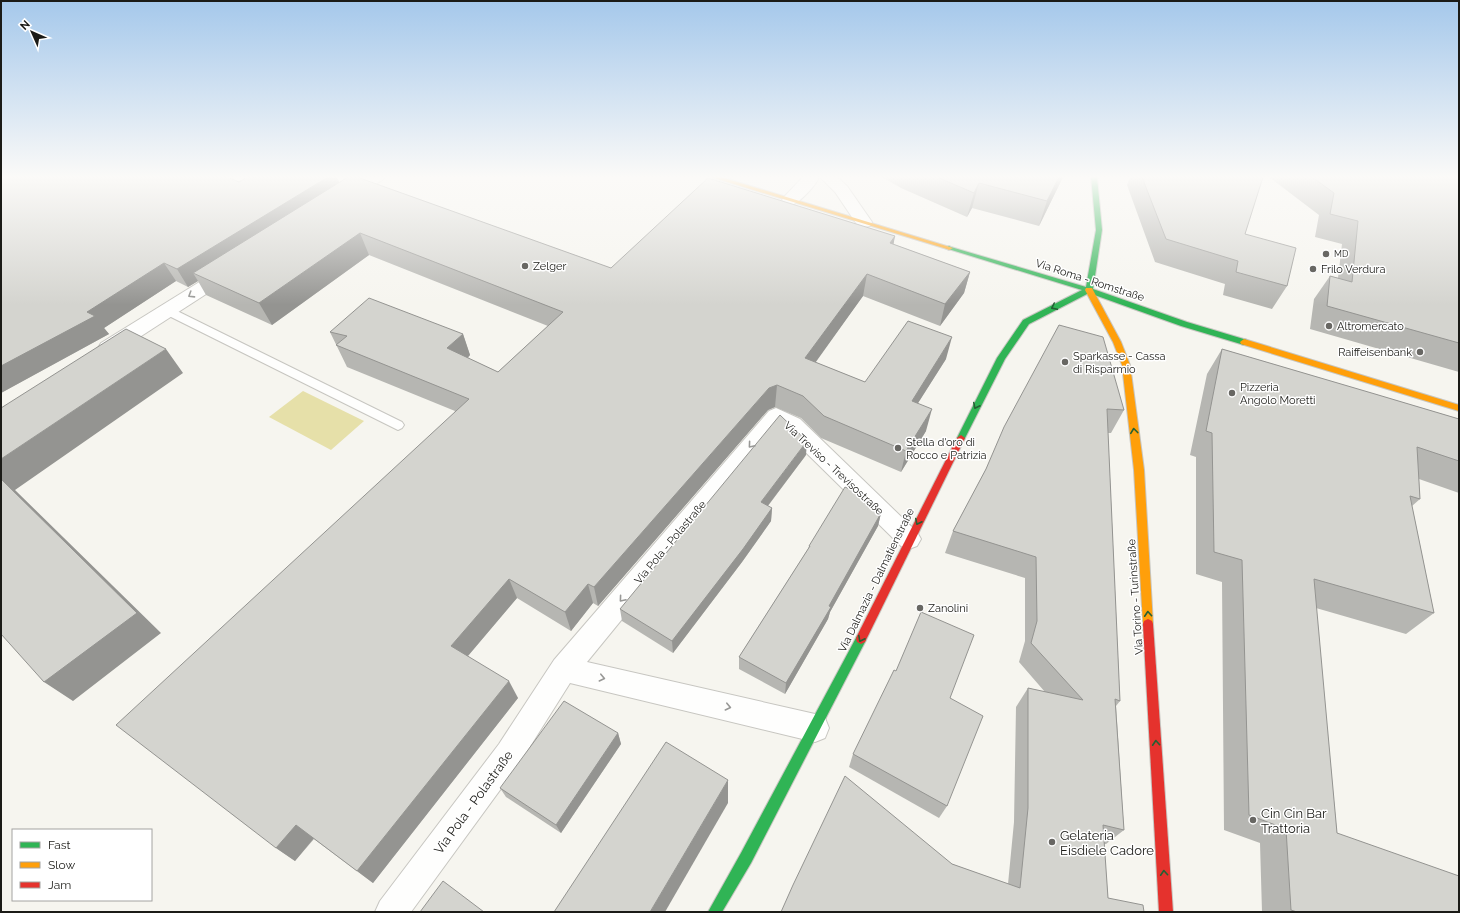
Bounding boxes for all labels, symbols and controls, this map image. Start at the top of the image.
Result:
north arrow [12,12,52,52]
text: N [18,18,33,33]
marker: MD [1321,249,1331,259]
place label: MD [1334,249,1349,259]
street label: Via Roma - Romstraße [1034,257,1146,304]
place label: Zelger [533,260,566,273]
marker: Zelger [520,261,530,271]
place label: Frilo Verdura [1321,263,1385,276]
marker: Frilo Verdura [1308,264,1318,274]
one-way arrow [188,290,195,297]
one-way arrow [1051,303,1058,310]
place label: Altromercato [1337,320,1404,333]
marker: Altromercato [1324,321,1334,331]
place label: Raiffeisenbank [1338,346,1412,359]
marker: Raiffeisenbank [1415,347,1425,357]
place label: Sparkasse - Cassa di Risparmio [1073,350,1166,376]
marker: Sparkasse - Cassa di Risparmio [1060,357,1070,367]
place label: Pizzeria Angolo Moretti [1240,381,1316,407]
marker: Pizzeria Angolo Moretti [1227,388,1237,398]
one-way arrow [974,402,981,410]
street label: Via Treviso - Trevisostraße [781,419,886,518]
one-way arrow [1130,428,1139,435]
place label: Stella d'oro di Rocco e Patrizia [906,436,987,462]
one-way arrow [748,441,755,448]
marker: Stella d'oro di Rocco e Patrizia [893,443,903,453]
street label: Via Pola - Polastraße [632,498,709,587]
street label: Via Dalmazia - Dalmatienstraße [836,506,917,654]
one-way arrow [915,518,922,526]
street label: Via Torino - Turinstraße [1125,538,1146,655]
one-way arrow [620,594,627,601]
place label: Zanolini [928,602,968,615]
marker: Zanolini [915,603,925,613]
one-way arrow [1143,611,1152,617]
one-way arrow [858,635,866,643]
one-way arrow [598,673,605,681]
one-way arrow [725,703,731,711]
one-way arrow [1151,740,1160,746]
street label: Via Pola - Polastraße [431,747,516,857]
place label: Cin Cin Bar Trattoria [1261,806,1327,836]
marker: Cin Cin Bar Trattoria [1248,815,1258,825]
place label: Gelateria Eisdiele Cadore [1060,828,1154,858]
legend [12,829,152,901]
marker: Gelateria Eisdiele Cadore [1047,837,1057,847]
text: Fast [48,838,71,852]
text: Slow [48,858,75,872]
one-way arrow [1159,870,1168,876]
text: Jam [48,878,71,892]

